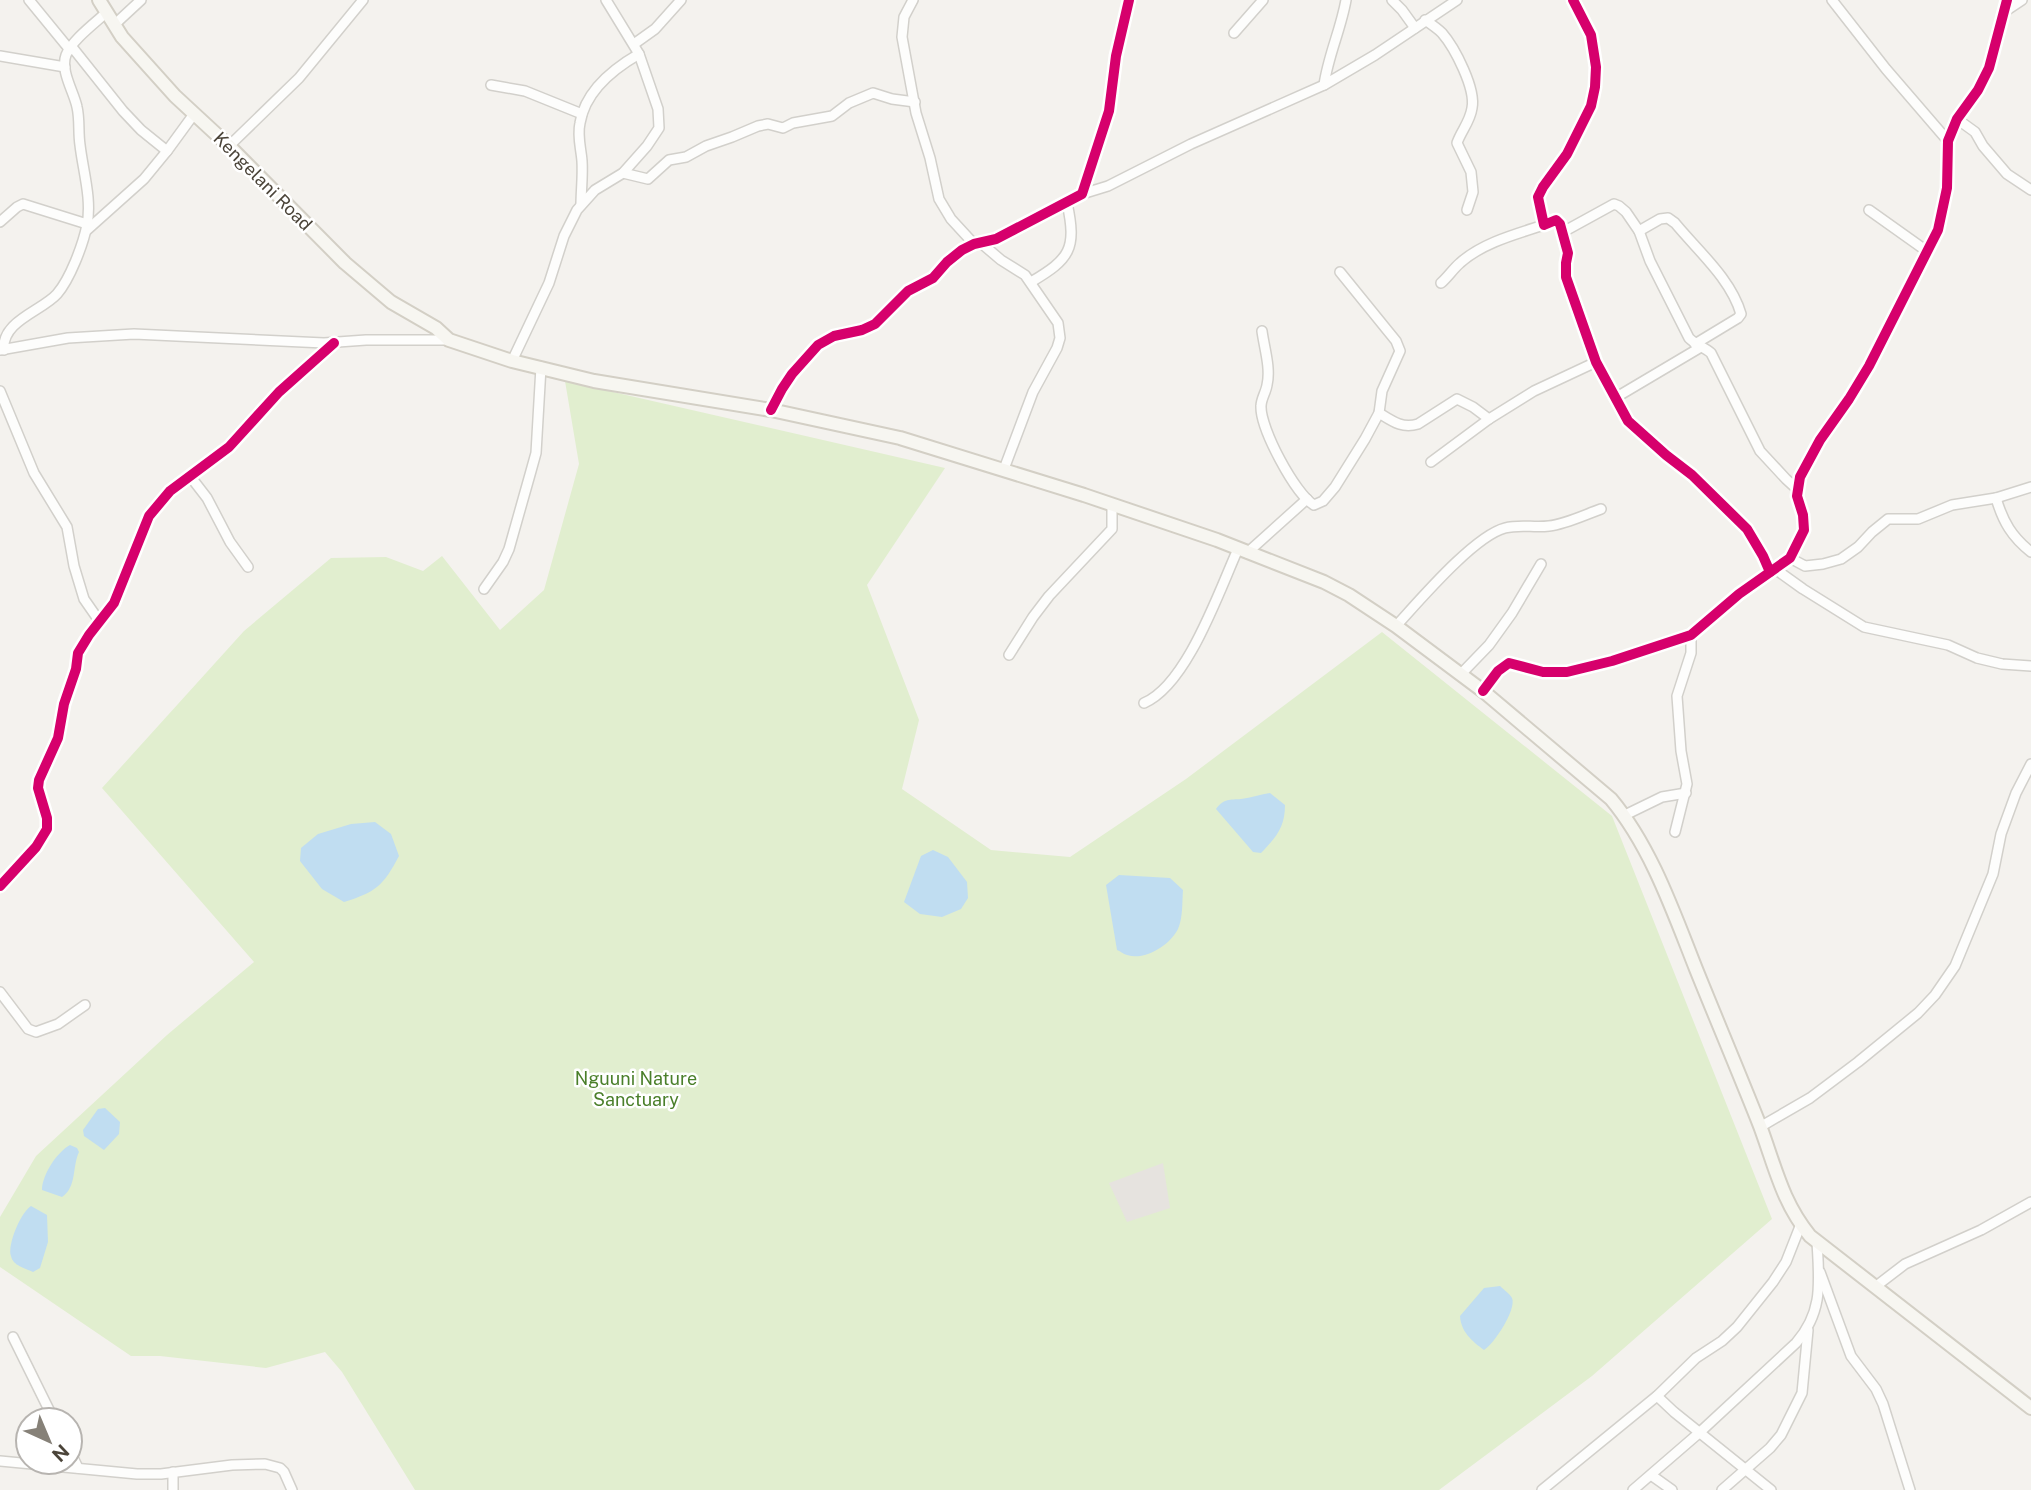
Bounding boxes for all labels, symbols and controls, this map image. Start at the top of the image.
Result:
street label: Kengelani Road [209,127,317,235]
park label: Nguuni Nature Sanctuary [575,1068,697,1110]
north arrow [14,1406,84,1476]
text: N [48,1440,74,1466]

